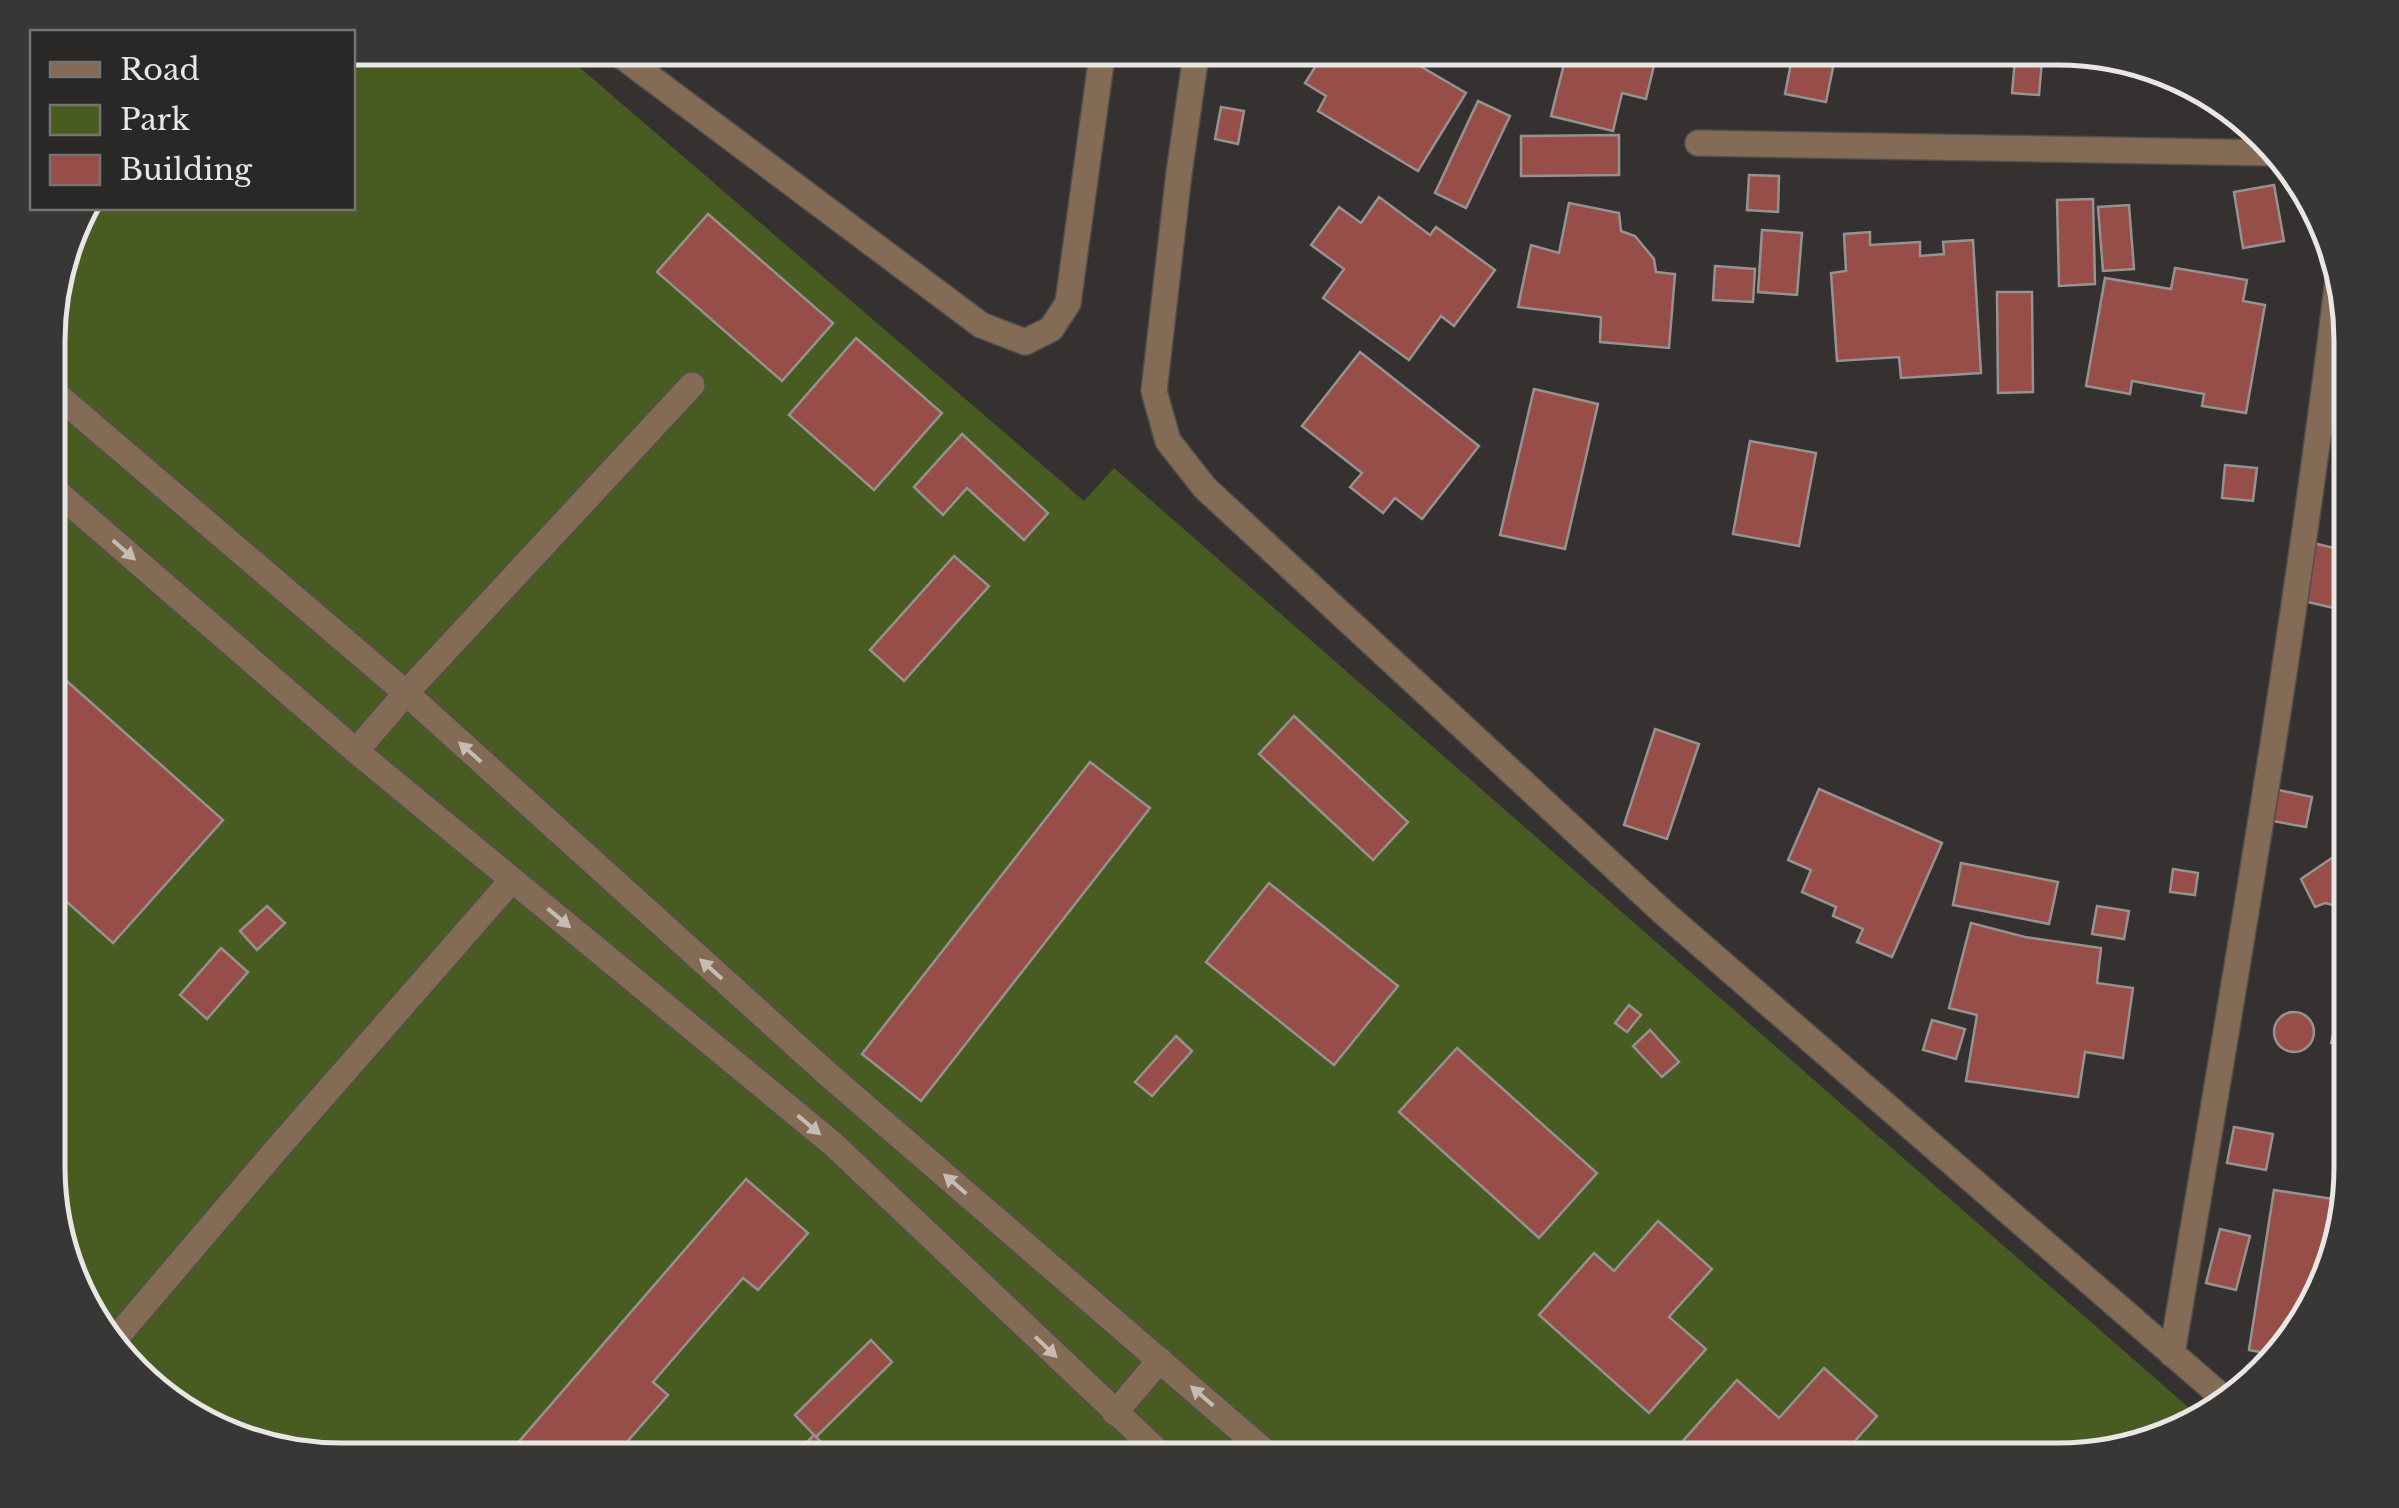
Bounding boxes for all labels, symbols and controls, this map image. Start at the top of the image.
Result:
legend [30,30,355,210]
text: Road [120,51,200,88]
text: Park [120,101,190,138]
text: Building [120,151,253,188]
one-way arrow [111,539,136,560]
one-way arrow [458,741,483,763]
one-way arrow [546,907,571,928]
one-way arrow [699,959,724,981]
one-way arrow [797,1114,822,1135]
one-way arrow [943,1174,968,1195]
one-way arrow [1034,1335,1058,1359]
one-way arrow [1189,1386,1214,1408]

